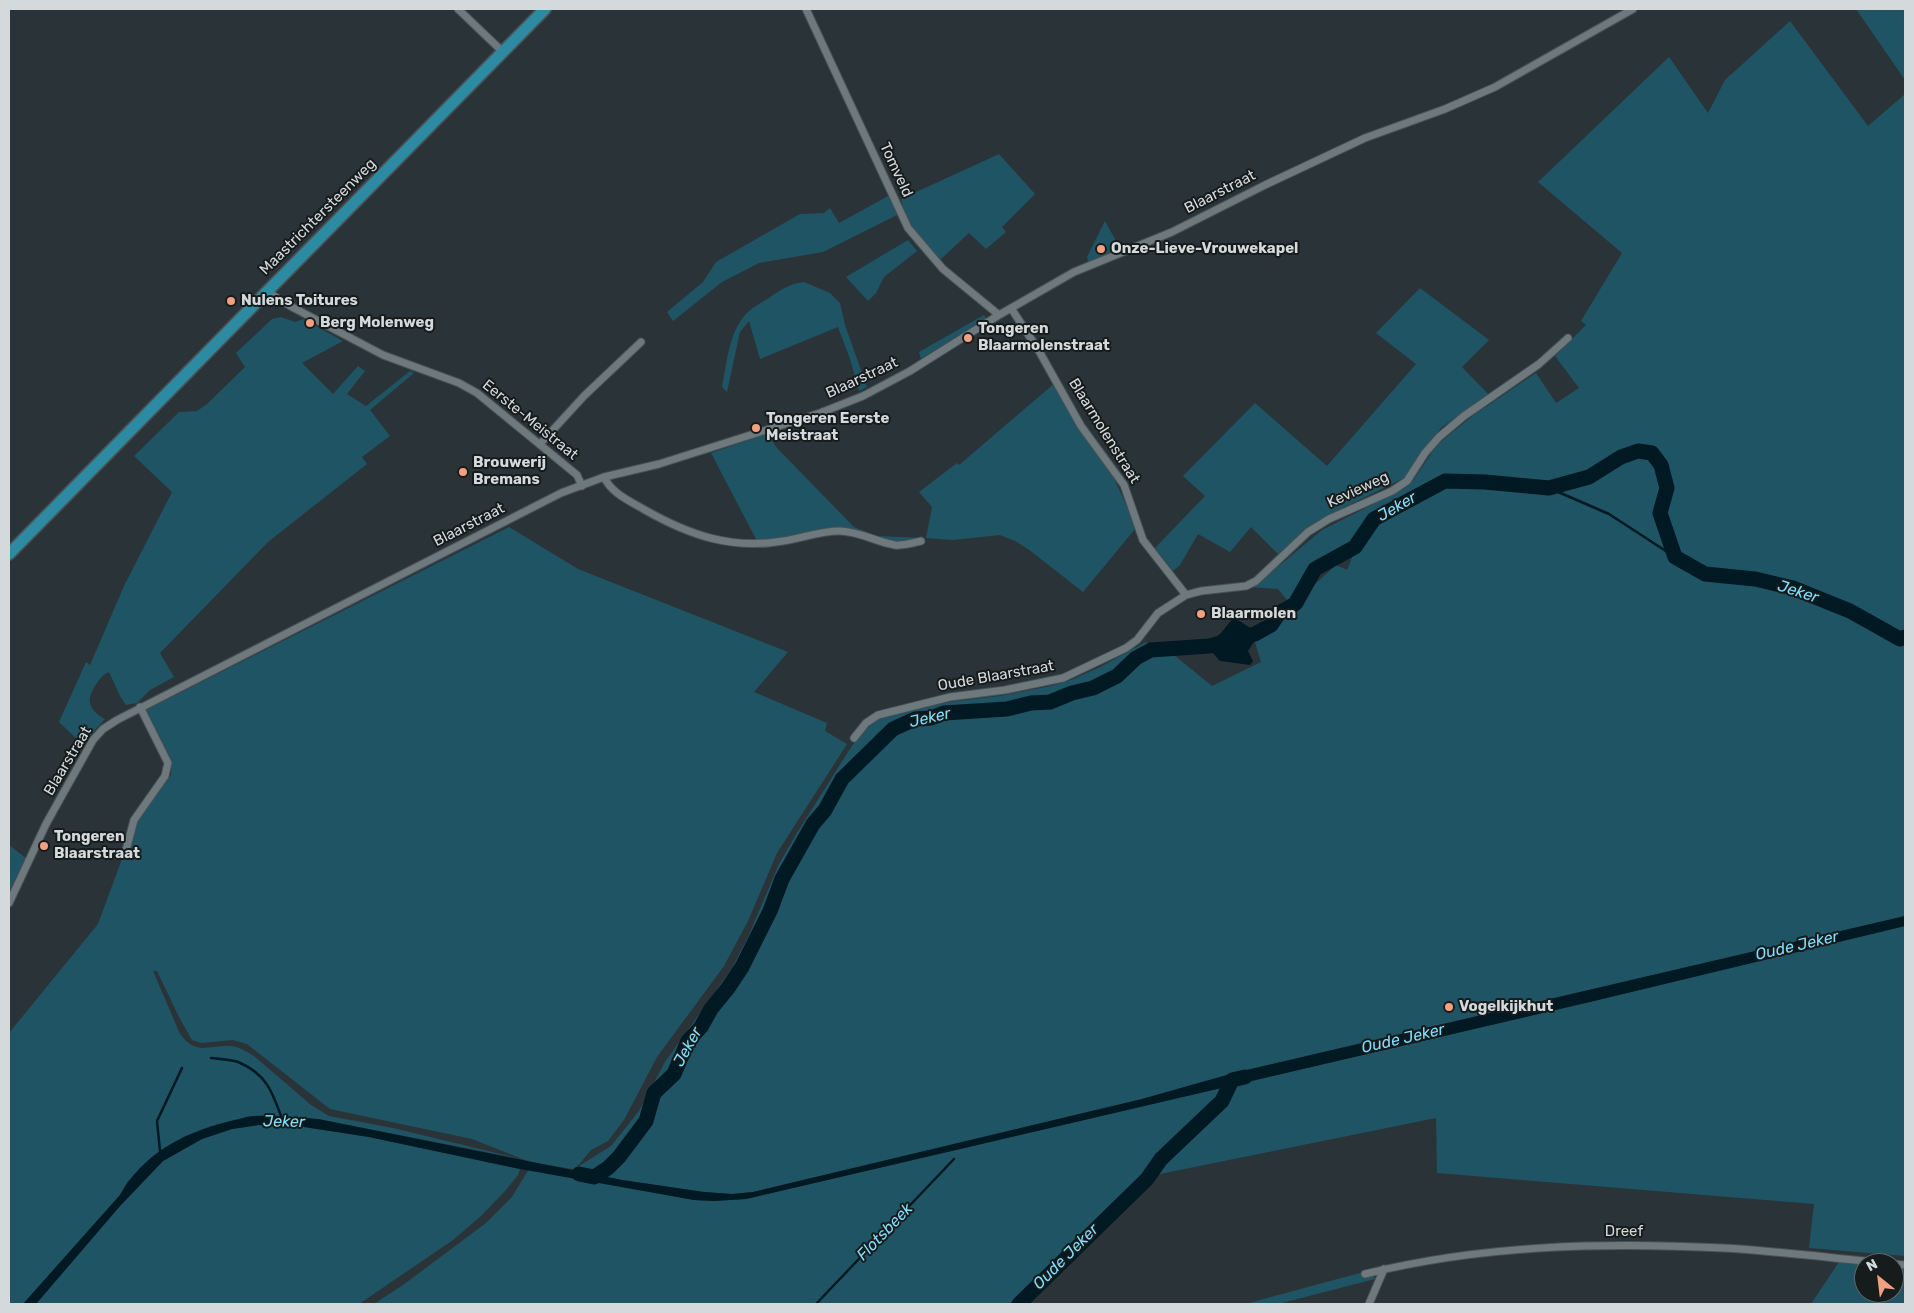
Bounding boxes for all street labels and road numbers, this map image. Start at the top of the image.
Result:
street label: Tomveld [876,140,916,200]
street label: Maastrichtersteenweg [256,155,380,279]
street label: Blaarstraat [1181,166,1259,218]
street label: Blaarstraat [823,353,901,403]
street label: Blaarmolenstraat [1064,375,1144,487]
street label: Eerste-Meistraat [479,376,581,464]
street label: Kevieweg [1324,468,1392,512]
street label: Blaarstraat [430,499,508,551]
street label: Oude Blaarstraat [937,657,1055,695]
street label: Blaarstraat [40,723,96,799]
street label: Dreef [1605,1223,1643,1241]

